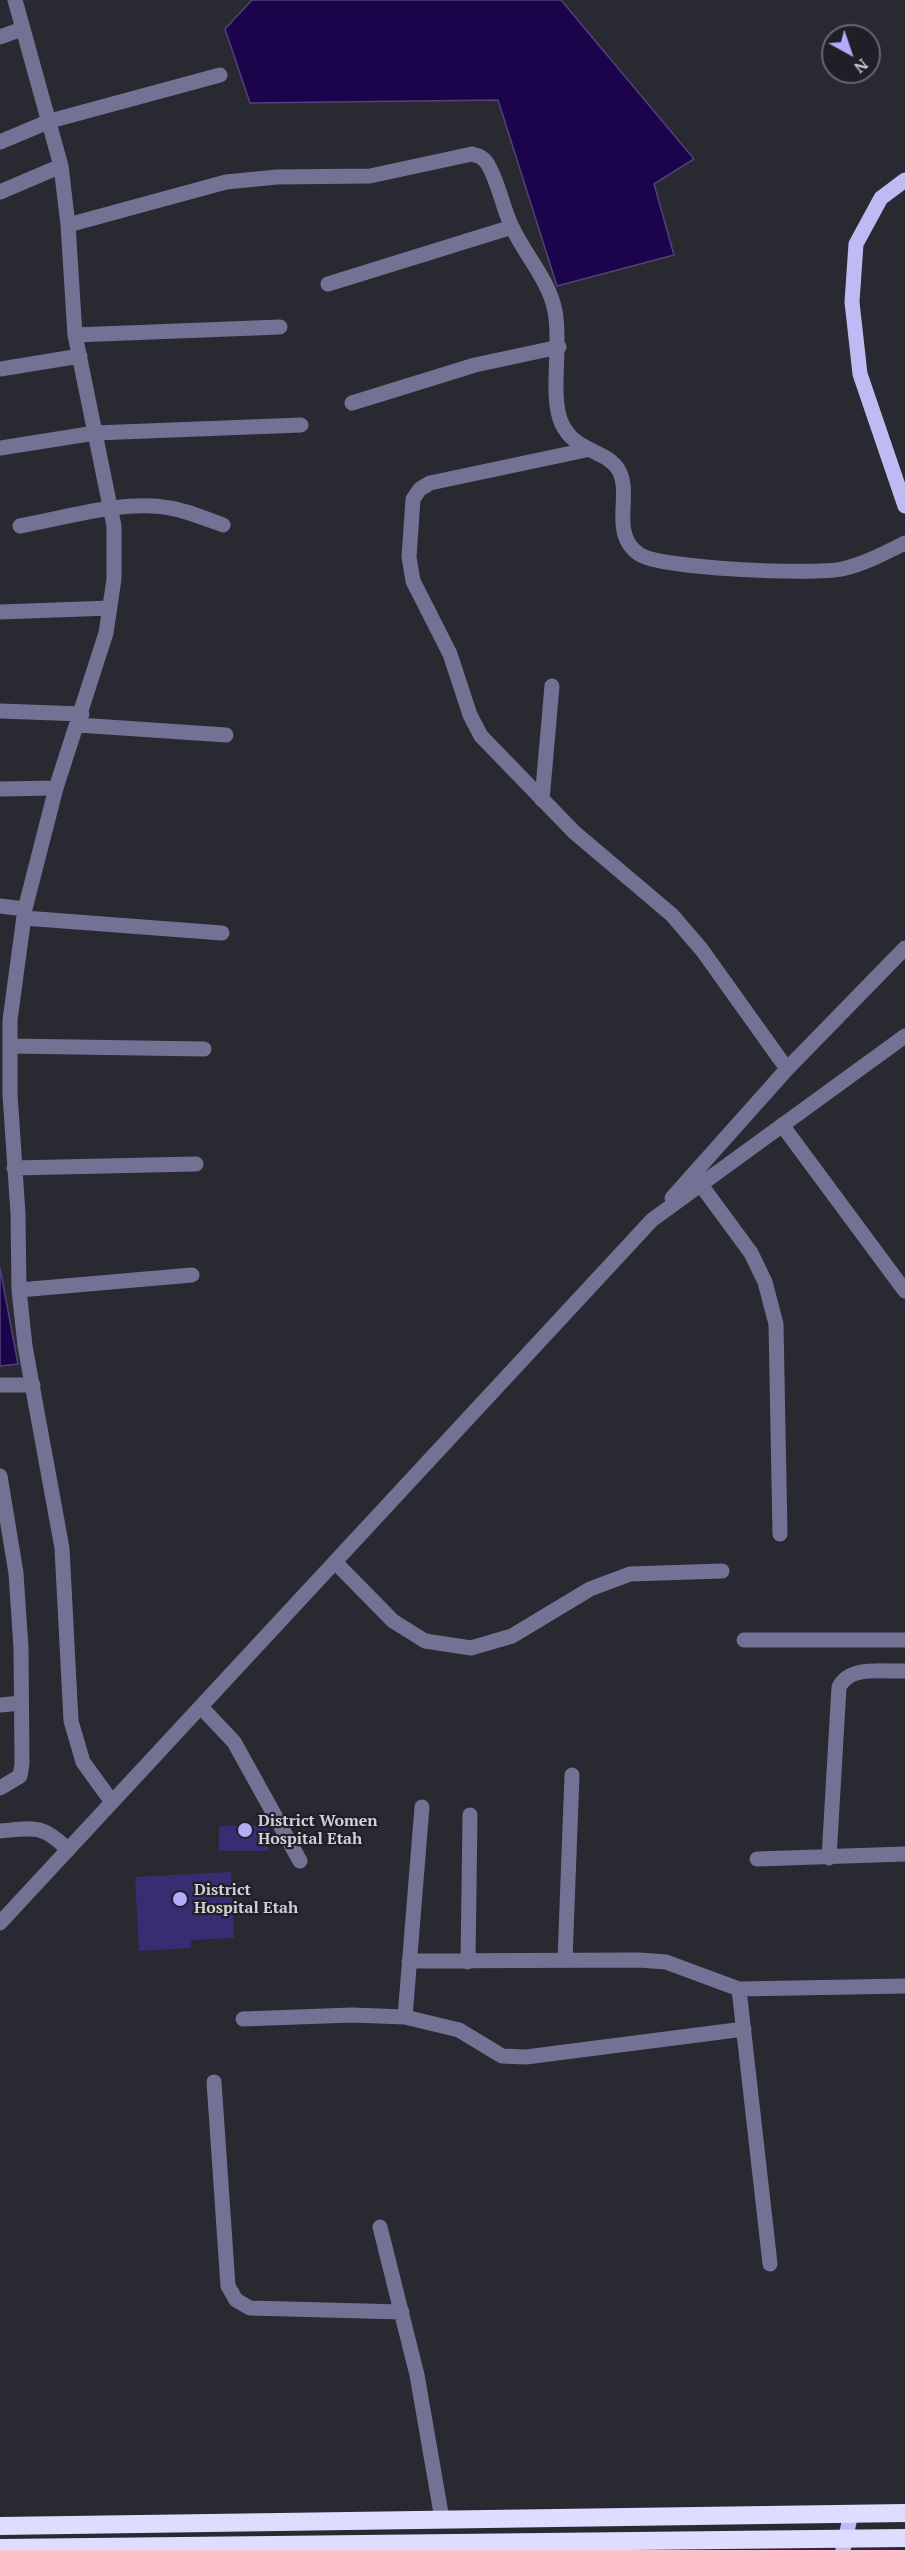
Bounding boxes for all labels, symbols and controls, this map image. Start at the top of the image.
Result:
north arrow [821,24,881,84]
text: N [850,54,873,79]
place label: District Women Hospital Etah [258,1811,378,1849]
marker: District Women Hospital Etah [236,1821,254,1839]
place label: District Hospital Etah [194,1880,298,1918]
marker: District Hospital Etah [171,1890,189,1908]

